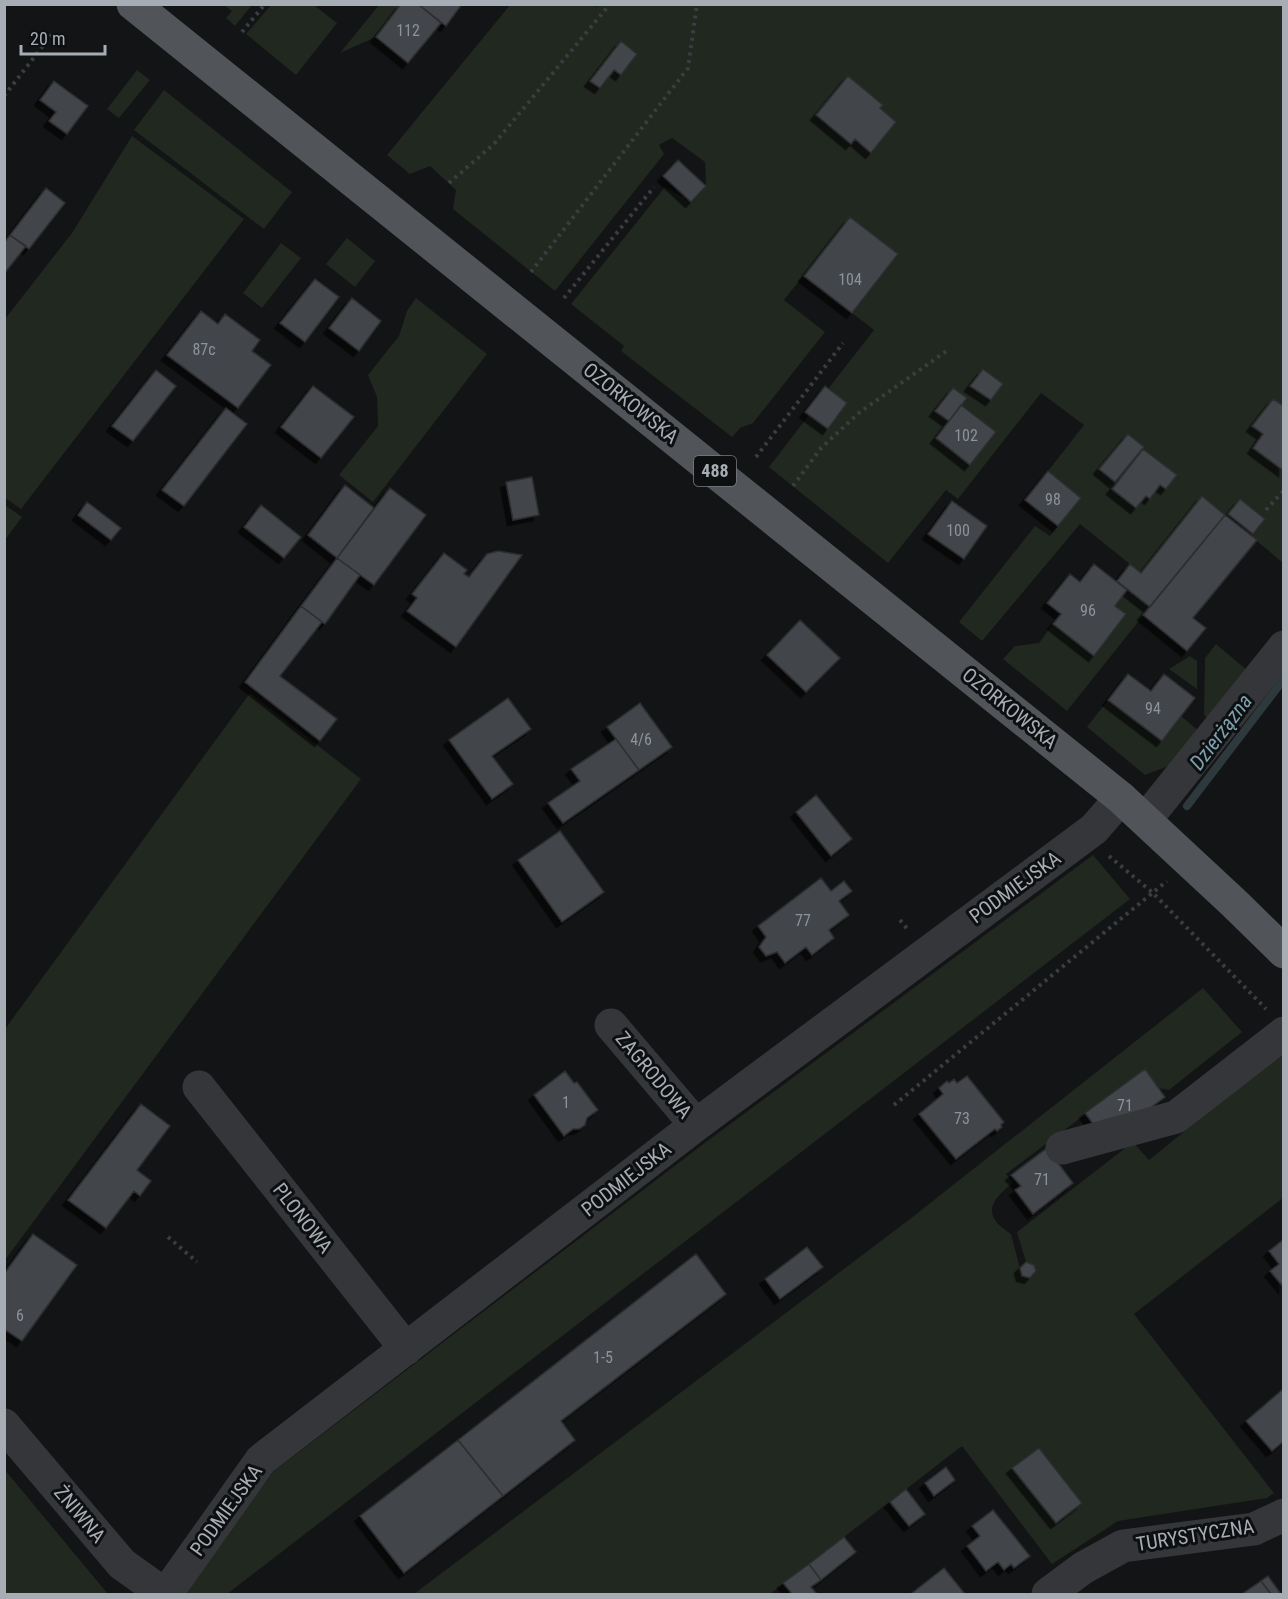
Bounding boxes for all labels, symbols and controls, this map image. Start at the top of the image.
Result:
scale bar [21,18,105,56]
house number: 112 [396,21,420,40]
text: 20 m [30,28,65,49]
house number: 104 [838,270,862,289]
house number: 87c [192,340,216,359]
street label: OZORKOWSKA [579,357,684,449]
house number: 102 [954,426,978,445]
road number: 488 [694,456,736,486]
house number: 98 [1045,490,1061,509]
house number: 100 [946,521,970,540]
house number: 96 [1080,601,1096,620]
street label: OZORKOWSKA [958,662,1063,754]
water label: Dzierżązna [1185,690,1257,774]
house number: 94 [1145,699,1161,718]
house number: 4/6 [630,730,652,749]
street label: PODMIEJSKA [965,846,1066,928]
house number: 77 [795,911,811,930]
street label: ZAGRODOWA [611,1027,698,1124]
house number: 1 [562,1093,570,1112]
house number: 71 [1117,1096,1133,1115]
house number: 73 [954,1109,970,1128]
street label: PODMIEJSKA [576,1136,676,1221]
house number: 71 [1034,1170,1050,1189]
street label: PLONOWA [268,1178,338,1258]
house number: 6 [16,1306,24,1325]
house number: 1-5 [593,1348,613,1367]
street label: PODMIEJSKA [185,1459,267,1560]
street label: ŻNIWNA [49,1481,111,1548]
street label: TURYSTYCZNA [1134,1514,1256,1556]

